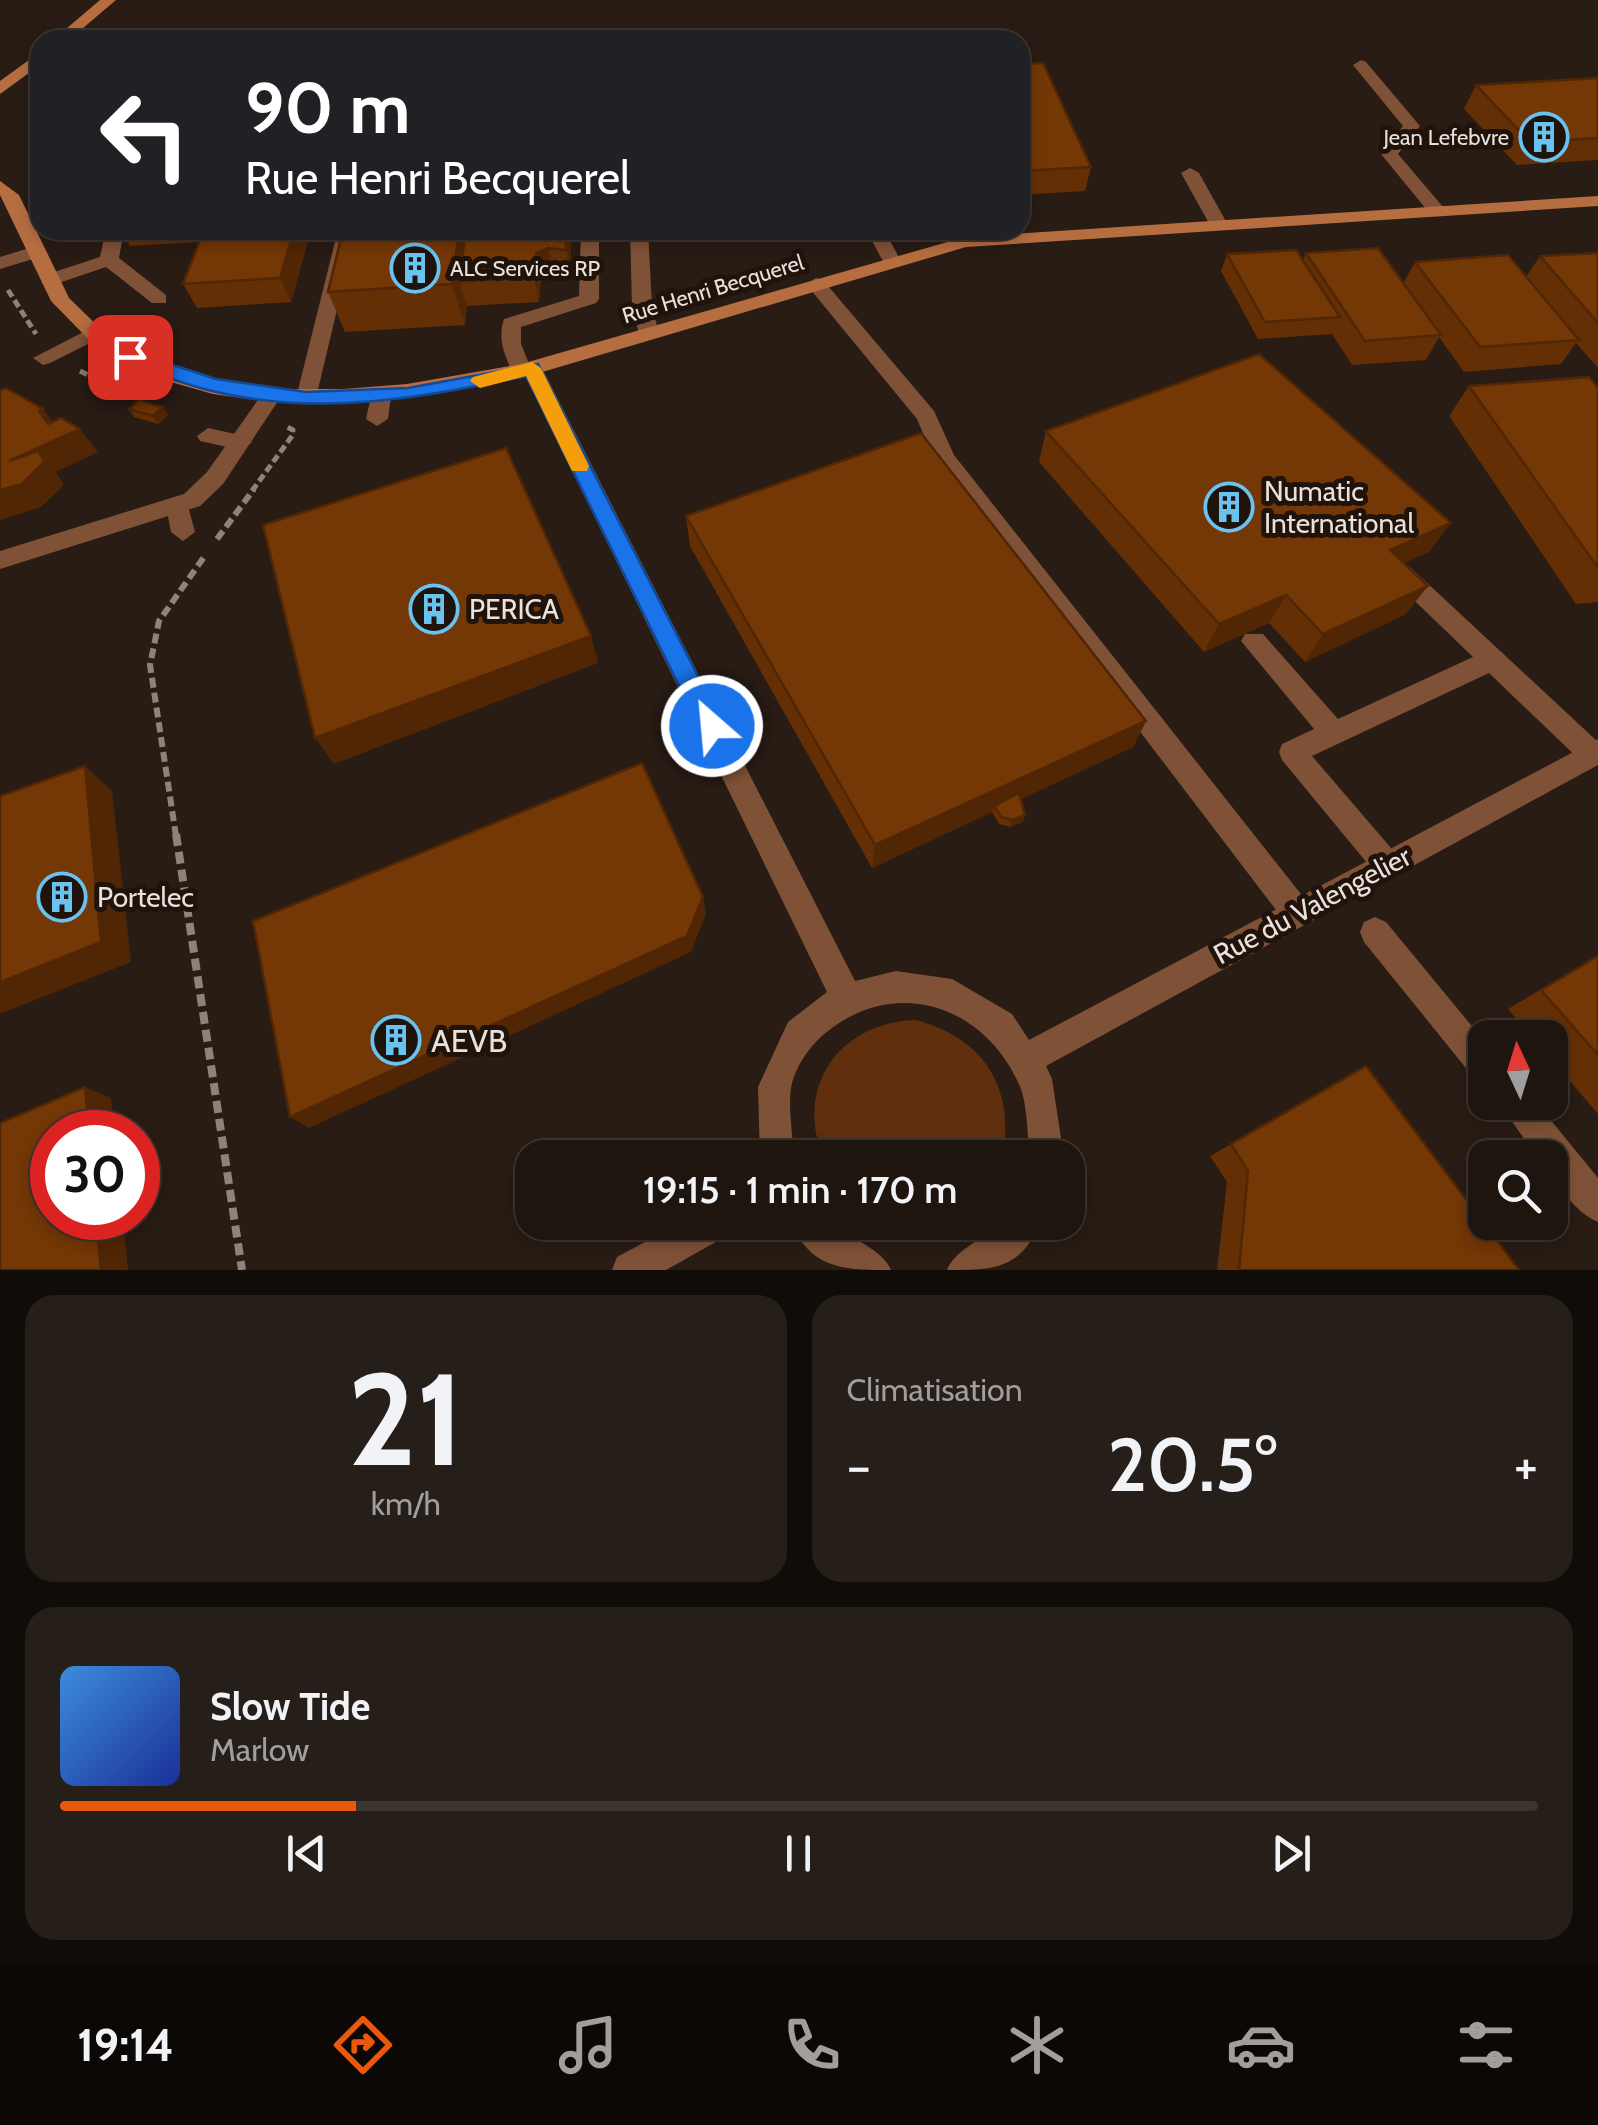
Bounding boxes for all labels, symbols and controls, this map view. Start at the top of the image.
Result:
text: 90 m [245,65,410,151]
icon: left [80,70,210,200]
building icon: Jean Lefebvre [1518,111,1570,163]
place label: Jean Lefebvre [1382,124,1509,151]
text: Rue Henri Becquerel [245,151,631,205]
building icon: ALC Services RP [389,242,441,294]
street label: Rue Henri Becquerel [619,248,808,329]
place label: ALC Services RP [450,255,601,282]
pin [88,315,173,400]
icon: arrive [103,330,158,385]
place label: Numatic International [1264,474,1414,540]
building icon: Numatic International [1203,481,1255,533]
building icon: PERICA [408,583,460,635]
place label: PERICA [469,592,560,626]
position arrow [660,674,764,778]
street label: Rue du Valengelier [1208,839,1416,971]
building icon: Portelec [36,871,88,923]
place label: Portelec [97,880,194,914]
building icon: AEVB [370,1014,422,1066]
north arrow [1468,1020,1568,1120]
map controls [1468,1020,1568,1240]
place label: AEVB [431,1021,507,1060]
speed limit sign: 30 [30,1110,160,1240]
button: search [1468,1140,1568,1240]
text: 19:15 · 1 min · 170 m [643,1166,957,1213]
text: 21 [347,1340,464,1498]
text: Climatisation [847,1370,1023,1409]
text: 20.5° [1107,1419,1277,1510]
text: − [847,1432,871,1499]
text: + [1514,1432,1538,1499]
text: km/h [371,1484,441,1523]
text: Slow Tide [210,1683,370,1730]
text: Marlow [210,1730,309,1769]
icon: previous [279,1826,334,1881]
icon: pause [771,1826,826,1881]
icon: next [1264,1826,1319,1881]
icon: directions [328,2010,398,2080]
icon: music [553,2010,623,2080]
icon: phone [777,2010,847,2080]
icon: climate [1002,2010,1072,2080]
icon: car [1226,2010,1296,2080]
icon: filters [1451,2010,1521,2080]
text: 19:14 [77,2018,174,2072]

